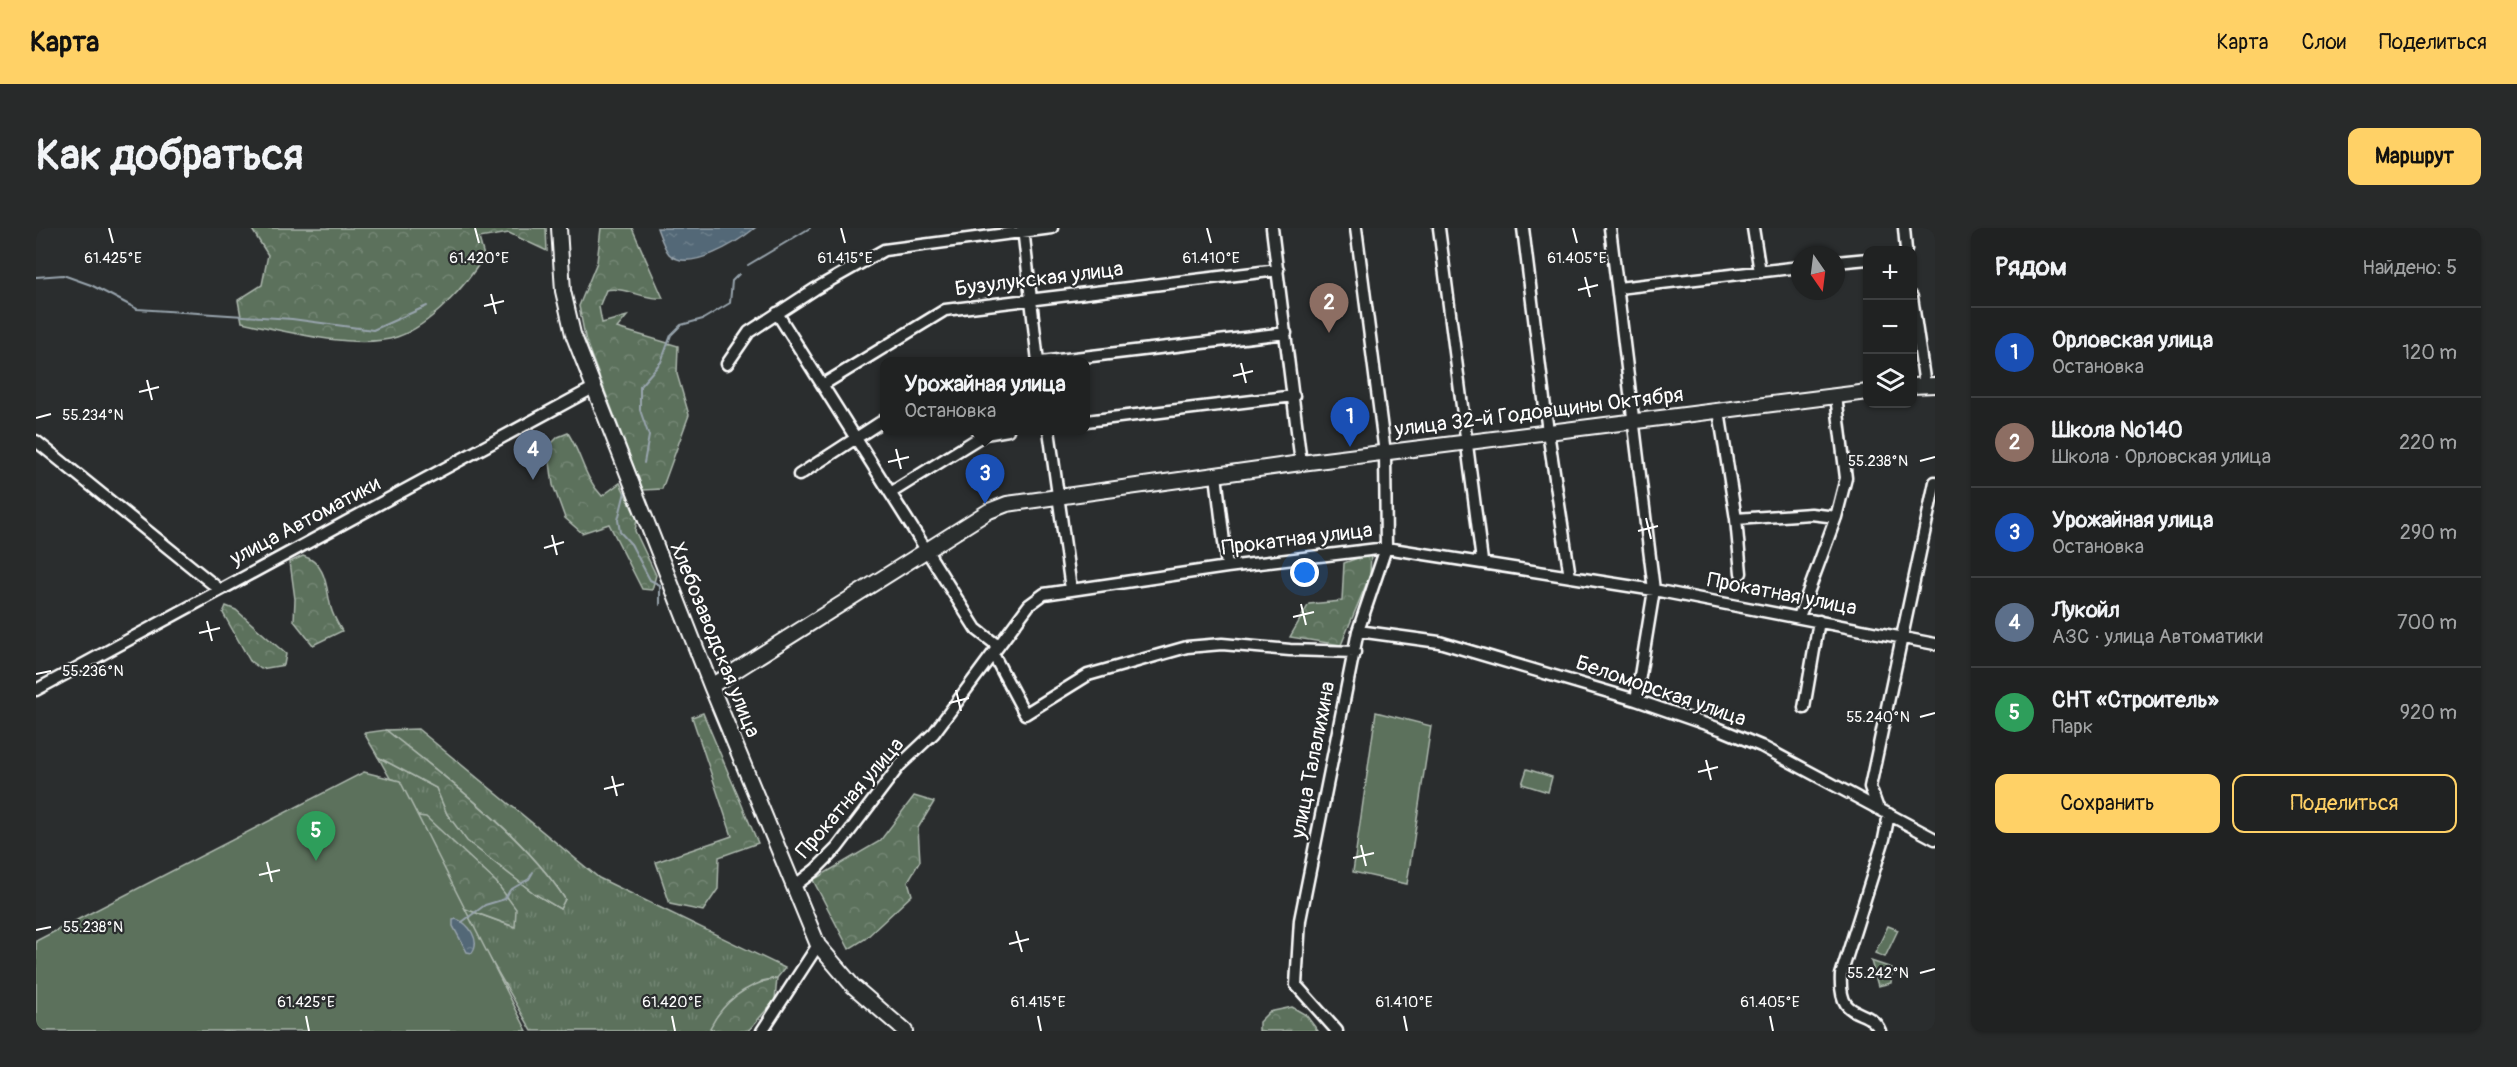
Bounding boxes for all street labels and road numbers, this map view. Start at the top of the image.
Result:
street label: Бузулукская улица [953,255,1125,303]
street label: улица 32-й Годовщины Октября [1392,381,1685,443]
street label: улица Автоматики [224,470,385,572]
street label: Прокатная улица [1220,516,1374,562]
street label: Хлебозаводская улица [664,538,766,742]
street label: Прокатная улица [1705,566,1859,622]
street label: Беломорская улица [1572,649,1750,733]
street label: улица Талалихина [1284,679,1341,842]
street label: Прокатная улица [790,732,910,864]

